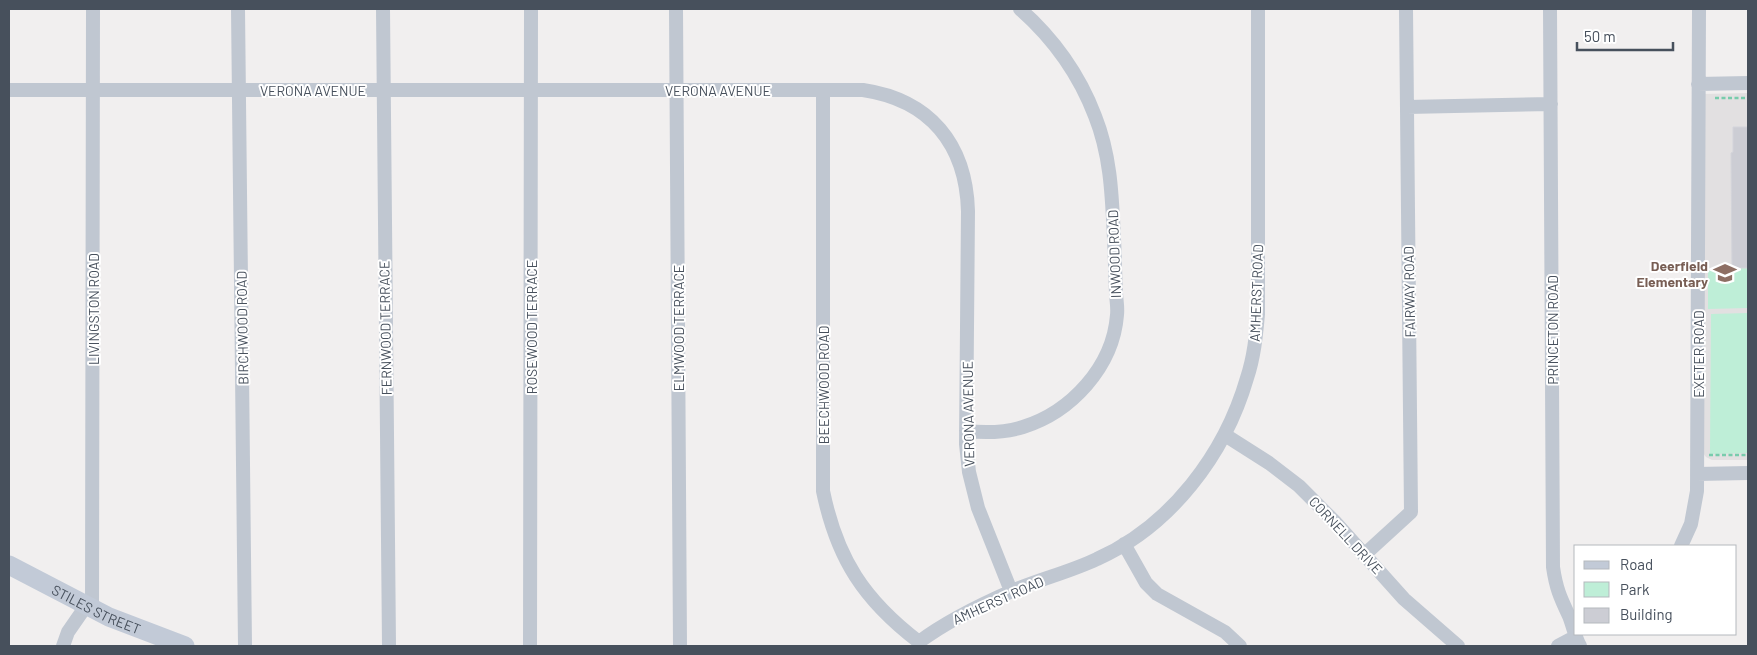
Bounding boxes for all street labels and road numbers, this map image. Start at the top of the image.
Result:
street label: VERONA AVENUE [260,82,366,99]
street label: VERONA AVENUE [665,82,771,99]
street label: INWOOD ROAD [1104,210,1124,298]
street label: AMHERST ROAD [1246,244,1266,342]
street label: FAIRWAY ROAD [1400,246,1418,338]
street label: LIVINGSTON ROAD [85,253,102,365]
street label: ROSEWOOD TERRACE [523,260,540,394]
street label: FERNWOOD TERRACE [375,261,395,395]
street label: ELMWOOD TERRACE [670,265,687,391]
street label: BIRCHWOOD ROAD [233,271,251,385]
street label: PRINCETON ROAD [1544,275,1561,385]
street label: EXETER ROAD [1690,310,1707,398]
street label: BEECHWOOD ROAD [815,326,832,444]
street label: VERONA AVENUE [959,361,977,467]
street label: CORNELL DRIVE [1306,493,1386,577]
street label: AMHERST ROAD [950,572,1046,628]
street label: STILES STREET [49,580,143,637]

